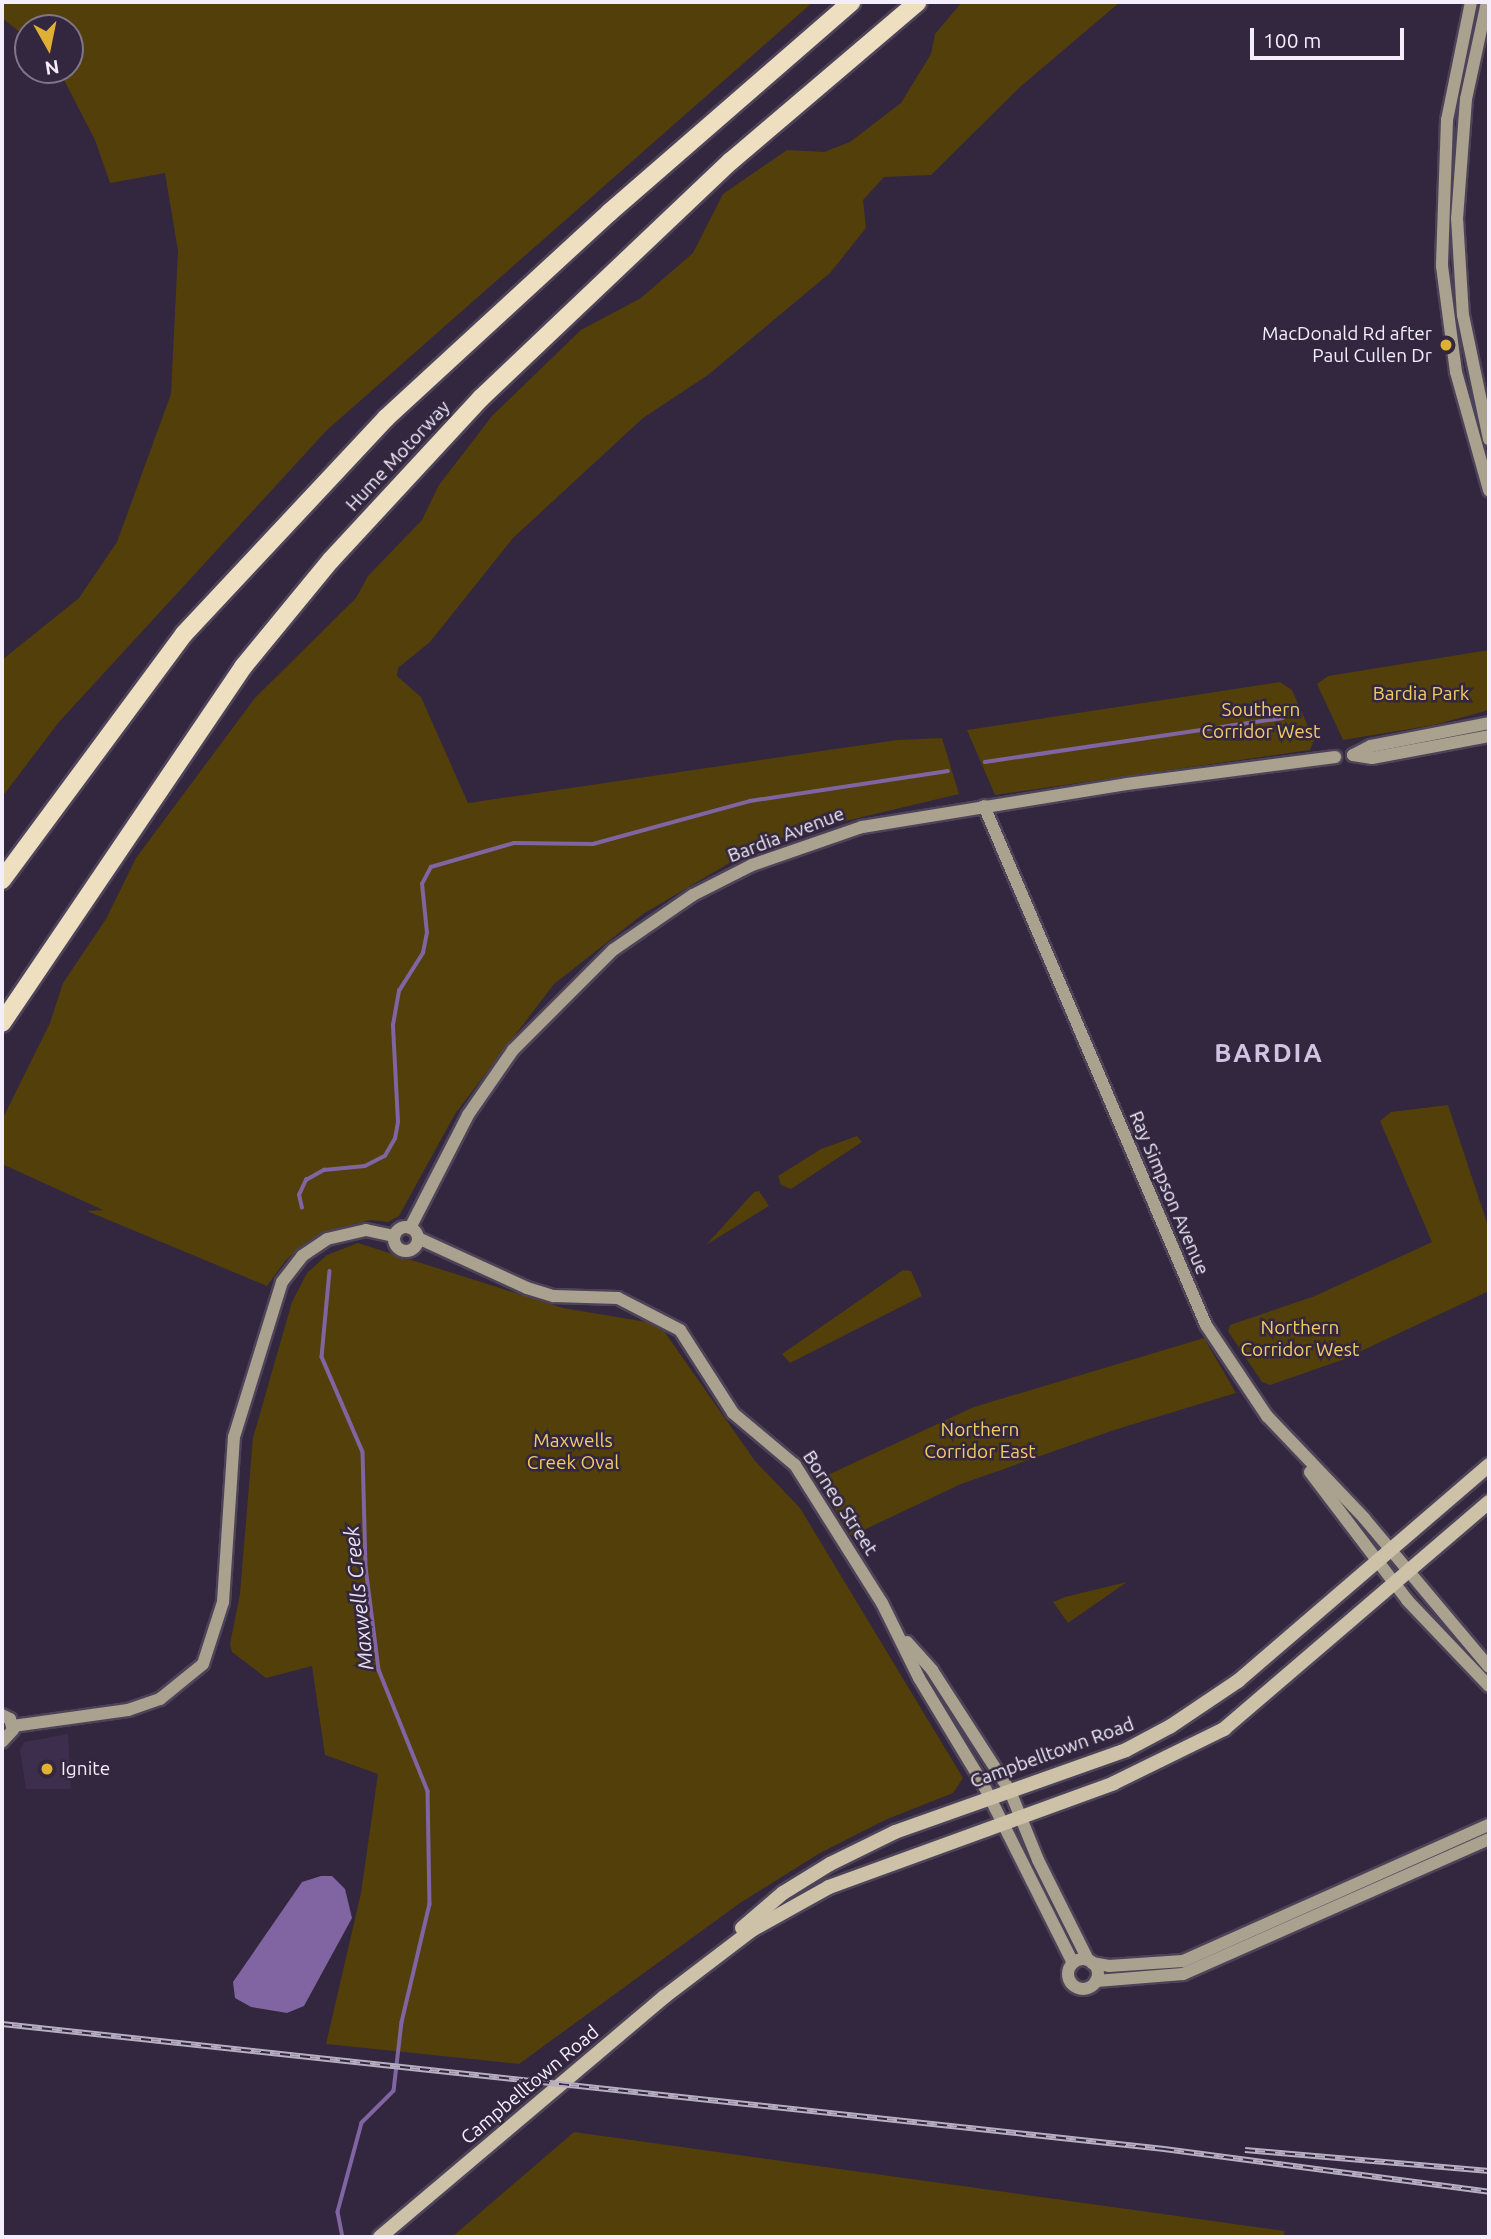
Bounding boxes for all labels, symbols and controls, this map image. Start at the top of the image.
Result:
north arrow [14,14,84,84]
scale bar [1253,14,1407,58]
text: 100 m [1263,28,1321,52]
text: N [43,56,61,80]
place label: MacDonald Rd after Paul Cullen Dr [1262,323,1432,367]
marker: MacDonald Rd after Paul Cullen Dr [1438,337,1454,353]
street label: Hume Motorway [341,396,455,516]
park label: Bardia Park [1373,683,1469,705]
park label: Southern Corridor West [1201,699,1321,743]
street label: Bardia Avenue [725,802,847,868]
district label: BARDIA [1215,1037,1323,1069]
street label: Ray Simpson Avenue [1124,1108,1214,1278]
park label: Northern Corridor West [1240,1317,1360,1361]
park label: Northern Corridor East [924,1419,1036,1463]
park label: Maxwells Creek Oval [527,1430,619,1474]
street label: Borneo Street [798,1446,882,1560]
water label: Maxwells Creek [338,1525,378,1671]
street label: Campbelltown Road [967,1713,1137,1793]
place label: Ignite [61,1758,110,1780]
marker: Ignite [39,1761,55,1777]
street label: Campbelltown Road [456,2021,604,2149]

